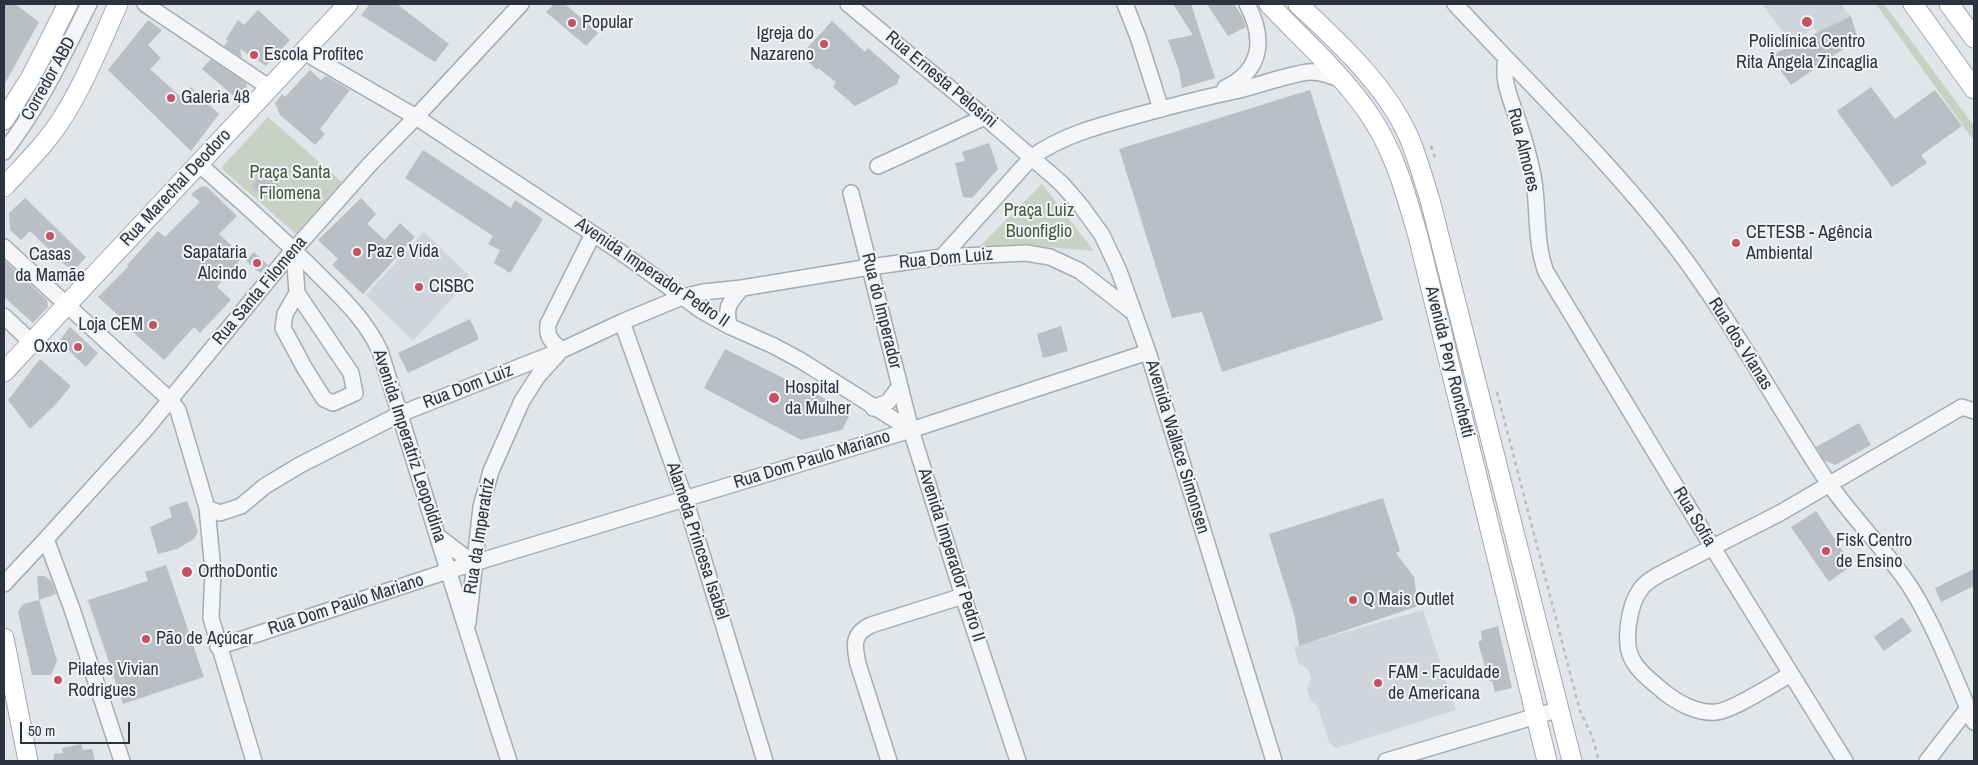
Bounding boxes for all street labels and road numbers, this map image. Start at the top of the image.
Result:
street label: Rua Ernesta Pelosini [881,27,1001,133]
street label: Corredor ABD [17,33,81,125]
street label: Rua Almores [1502,106,1544,194]
street label: Rua Marechal Deodoro [116,125,236,251]
street label: Avenida Imperador Pedro II [571,213,733,333]
street label: Rua Santa Filomena [208,232,312,350]
street label: Rua Dom Luiz [898,244,994,274]
street label: Rua do Imperador [856,251,906,371]
street label: Avenida Pery Ronchetti [1420,284,1478,440]
street label: Rua dos Vianas [1703,294,1777,394]
street label: Avenida Imperatriz Leopoldina [368,347,450,545]
street label: Avenida Wallace Simonsen [1140,358,1214,536]
street label: Rua Dom Luiz [420,360,516,414]
street label: Rua Dom Paulo Mariano [731,426,893,494]
street label: Alameda Princesa Isabel [661,460,733,622]
street label: Avenida Imperador Pedro II [913,466,989,644]
street label: Rua da Imperatriz [460,476,500,596]
street label: Rua Sofia [1668,483,1720,551]
street label: Rua Dom Paulo Mariano [265,570,427,640]

